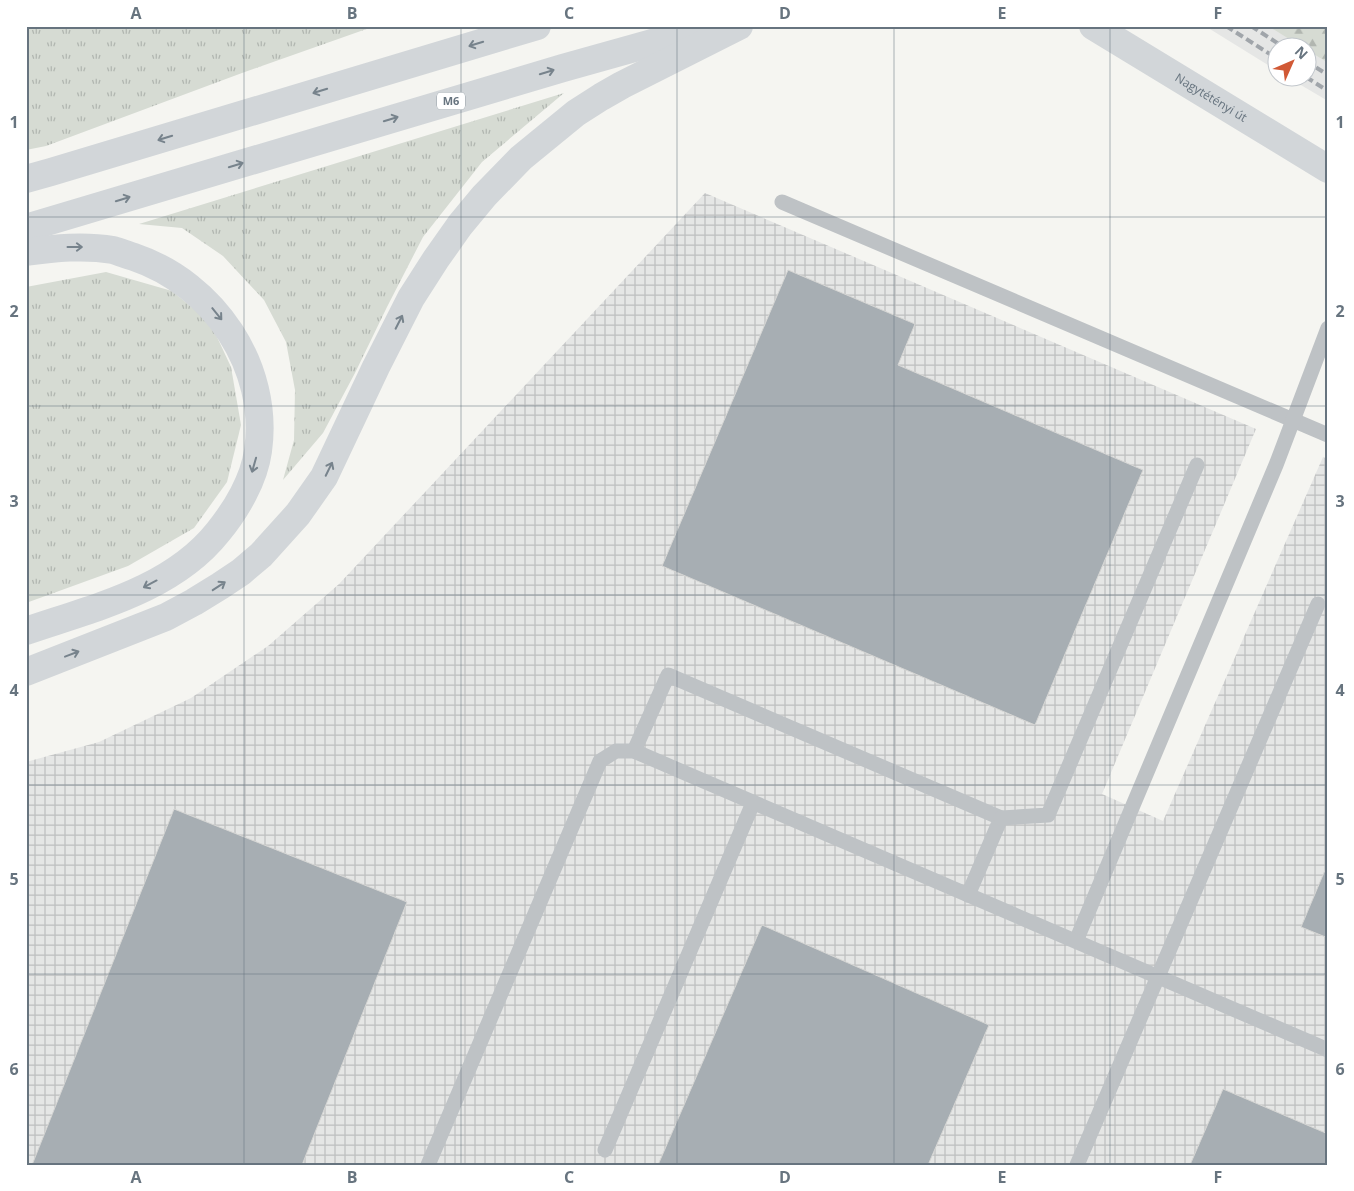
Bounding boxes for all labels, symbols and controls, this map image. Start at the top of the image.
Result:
text: A [130,2,142,24]
text: B [347,2,357,24]
text: C [564,2,574,24]
text: D [779,2,791,24]
text: E [998,2,1007,24]
text: F [1214,2,1222,24]
north arrow [1266,38,1316,88]
one-way arrow [468,40,484,50]
text: N [1291,42,1312,63]
one-way arrow [539,67,555,77]
street label: Nagytétényi út [1172,69,1250,126]
one-way arrow [312,87,328,97]
road number: M6 [437,92,465,110]
text: 1 [9,111,19,133]
text: 1 [1335,111,1345,133]
one-way arrow [383,113,399,123]
one-way arrow [157,134,173,144]
one-way arrow [227,160,243,170]
one-way arrow [115,194,131,204]
one-way arrow [66,242,82,252]
text: 2 [9,300,19,322]
text: 2 [1335,300,1345,322]
one-way arrow [211,307,222,320]
one-way arrow [395,315,404,330]
one-way arrow [249,457,259,473]
one-way arrow [324,462,334,477]
text: 3 [9,490,19,512]
text: 3 [1335,490,1345,512]
one-way arrow [143,579,158,589]
one-way arrow [212,581,226,592]
one-way arrow [64,649,79,658]
text: 4 [9,679,19,701]
text: 4 [1335,679,1345,701]
text: 5 [9,868,19,890]
text: 5 [1335,868,1345,890]
text: 6 [9,1058,19,1080]
text: 6 [1335,1058,1345,1080]
text: A [130,1166,142,1188]
text: B [347,1166,357,1188]
text: C [564,1166,574,1188]
text: D [779,1166,791,1188]
text: E [998,1166,1007,1188]
text: F [1214,1166,1222,1188]

